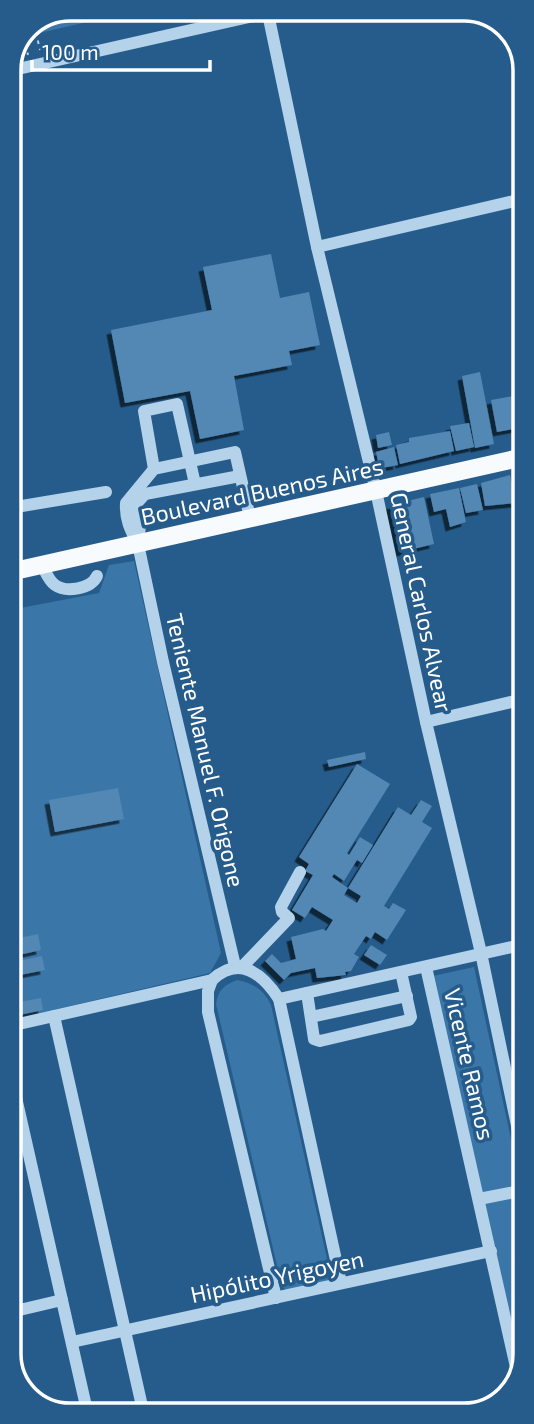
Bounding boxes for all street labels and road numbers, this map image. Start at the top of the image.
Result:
street label: Boulevard Buenos Aires [138,452,386,530]
street label: General Carlos Alvear [385,490,459,714]
street label: Teniente Manuel F. Origone [161,610,251,890]
street label: Vicente Ramos [439,986,501,1142]
street label: Hipólito Yrigoyen [188,1244,366,1308]

